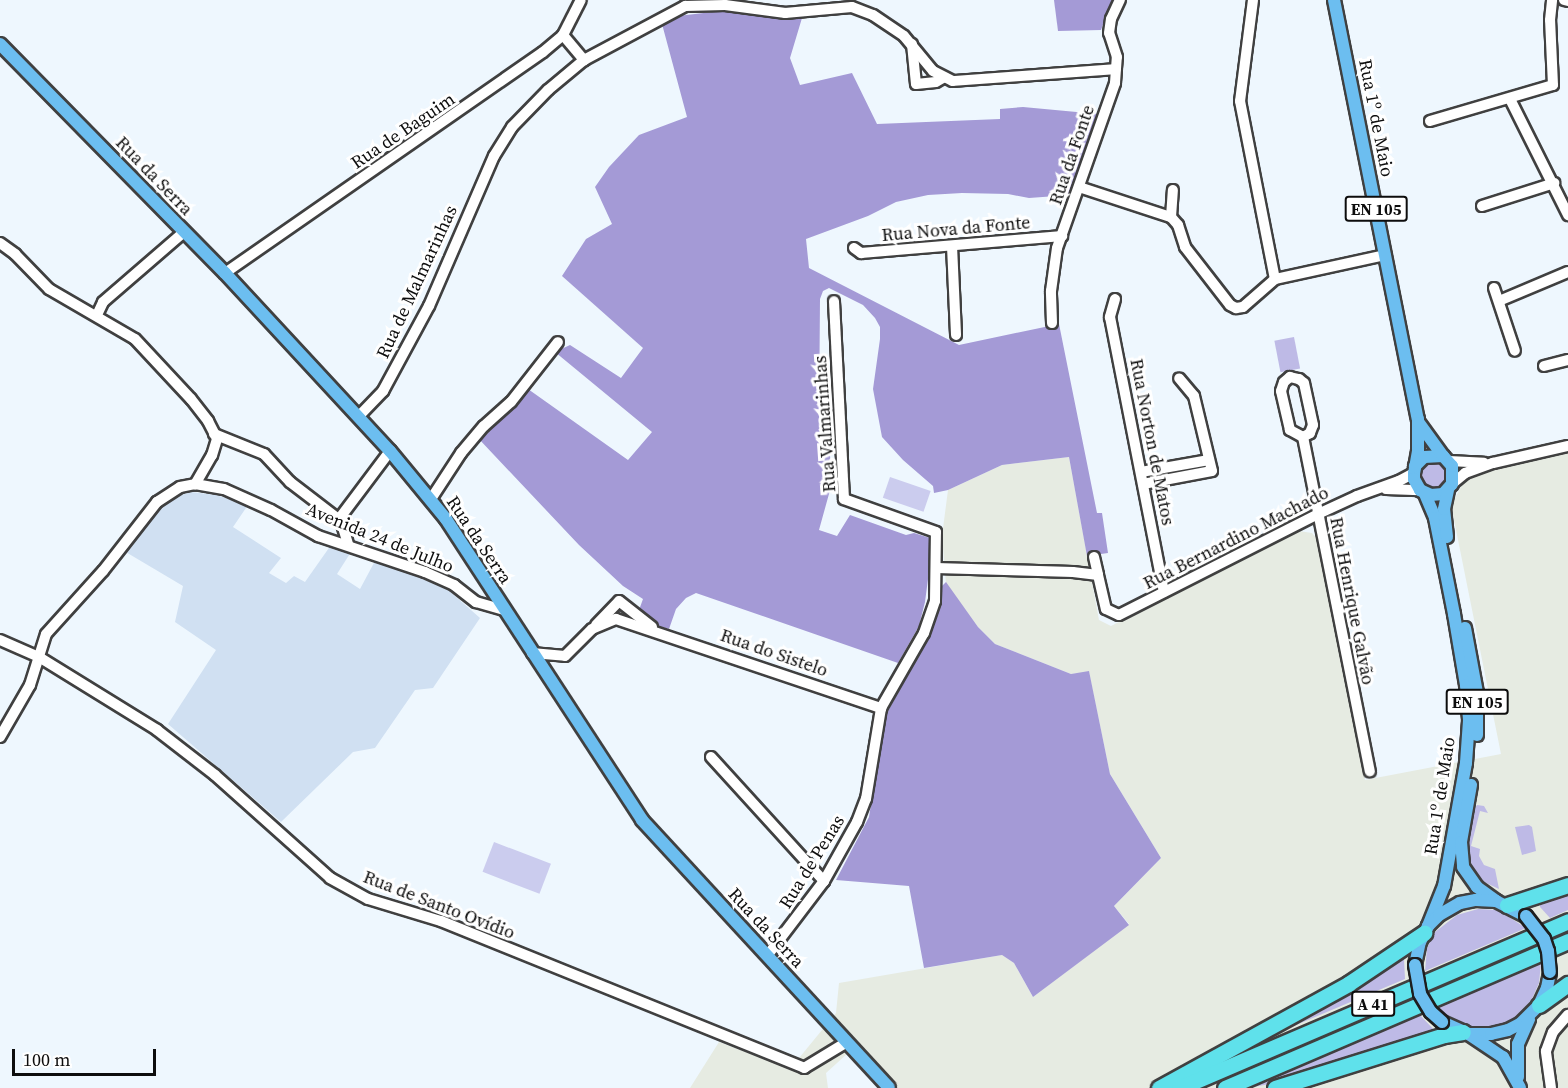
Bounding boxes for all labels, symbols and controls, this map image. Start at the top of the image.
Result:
street label: Rua 1º de Maio [1354,57,1398,179]
street label: Rua de Baguim [347,88,459,174]
street label: Rua da Fonte [1045,102,1099,208]
street label: Rua da Serra [111,132,197,220]
road number: EN 105 [1344,196,1408,222]
street label: Rua de Malmarinhas [372,202,462,362]
street label: Rua Nova da Fonte [881,212,1031,246]
street label: Rua Valmarinhas [809,355,841,493]
street label: Rua Norton de Matos [1125,357,1179,527]
street label: Rua Bernardino Machado [1140,482,1332,594]
street label: Rua da Serra [442,492,516,588]
street label: Avenida 24 de Julho [303,499,457,577]
street label: Rua Henrique Galvão [1325,515,1379,687]
street label: Rua do Sistelo [717,625,831,681]
road number: EN 105 [1446,689,1508,715]
street label: Rua 1º de Maio [1420,735,1460,857]
street label: Rua de Penas [775,811,849,913]
street label: Rua de Santo Ovídio [360,866,518,944]
street label: Rua da Serra [724,884,808,972]
road number: A 41 [1350,991,1396,1017]
scale bar [15,1037,159,1075]
text: 100 m [23,1047,70,1072]

